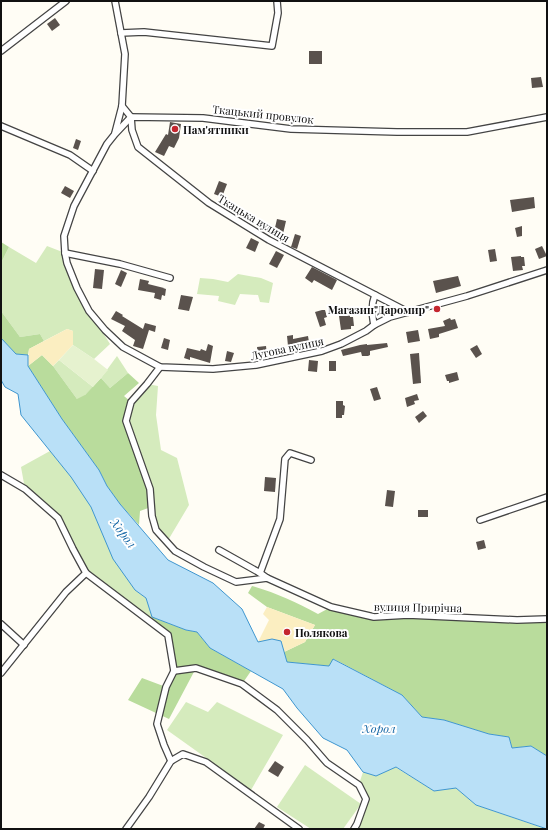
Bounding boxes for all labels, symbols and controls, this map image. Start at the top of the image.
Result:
street label: Ткацький провулок [212,101,315,127]
place label: Пам'ятники [183,122,249,137]
marker: Пам'ятники [170,124,180,134]
street label: Ткацька вулиця [215,191,293,245]
place label: Магазин"Даромир" [328,302,429,317]
marker: Магазин"Даромир" [432,304,442,314]
street label: Лугова вулиця [248,333,325,363]
water label: Хорол [107,514,140,551]
street label: вулиця Прирічна [374,599,463,615]
place label: Полякова [295,625,348,640]
marker: Полякова [282,627,292,637]
water label: Хорол [361,720,396,736]

